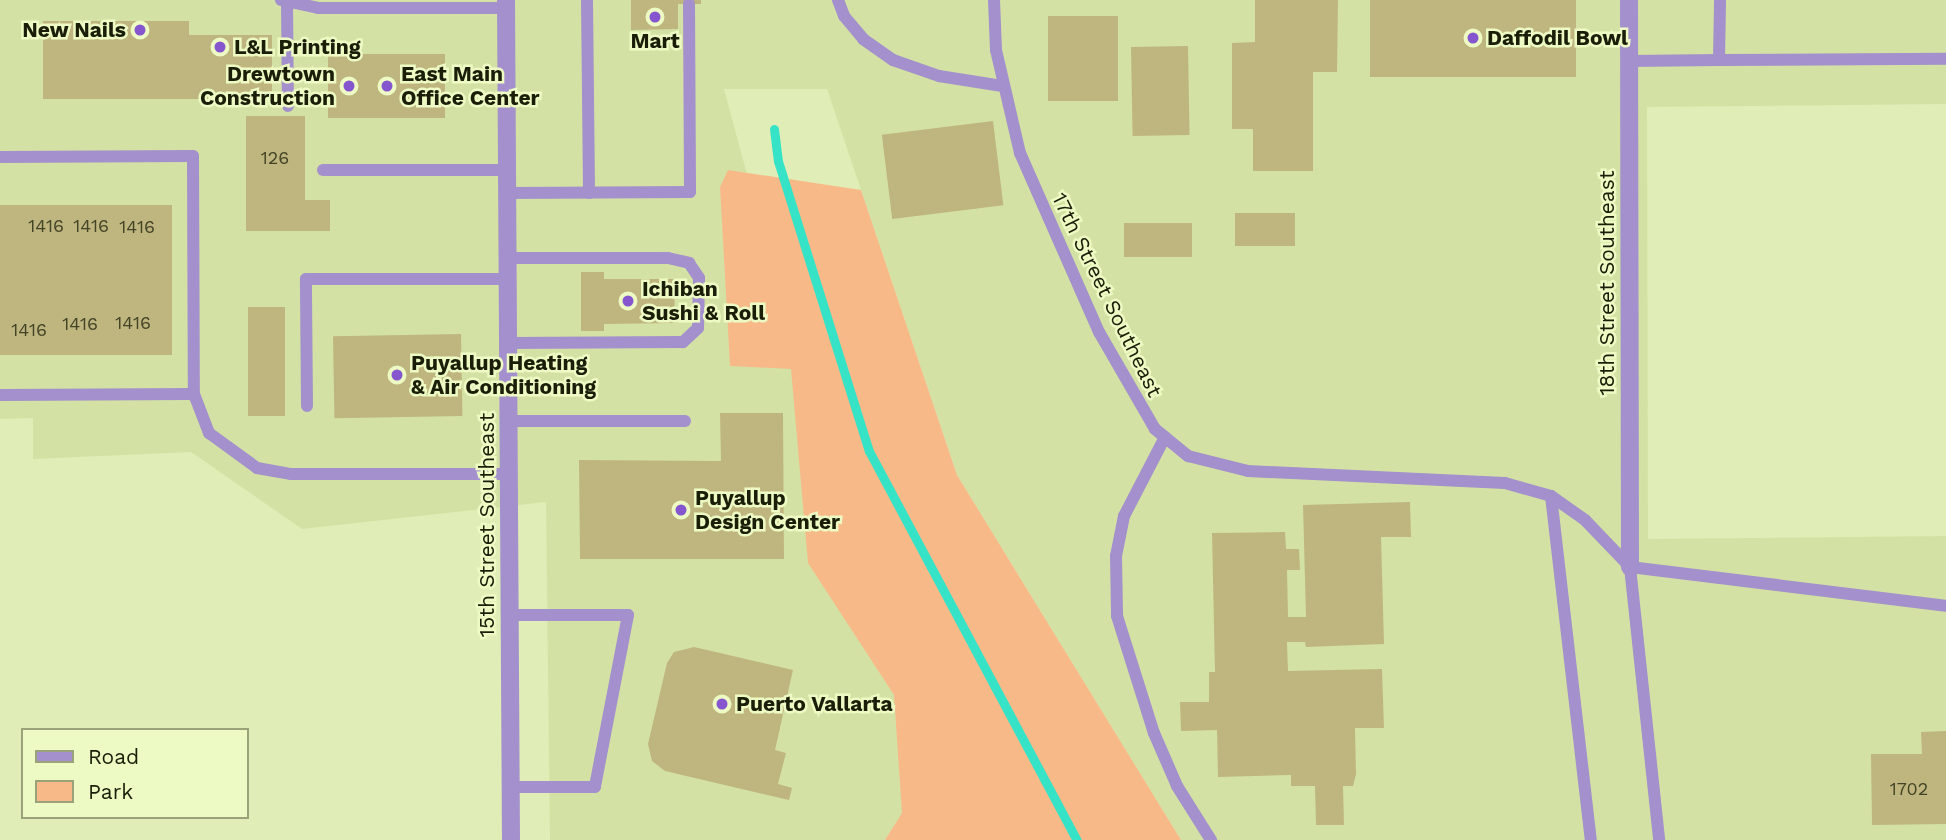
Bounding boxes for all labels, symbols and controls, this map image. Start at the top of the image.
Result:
marker: Mart [647,9,663,25]
place label: New Nails [22,17,126,43]
marker: New Nails [132,22,148,38]
place label: Daffodil Bowl [1487,25,1628,51]
place label: Mart [630,28,680,54]
marker: Daffodil Bowl [1465,30,1481,46]
place label: L&L Printing [234,34,361,60]
marker: L&L Printing [212,39,228,55]
place label: Drewtown Construction [200,61,335,111]
place label: East Main Office Center [401,61,540,111]
marker: Drewtown Construction [341,78,357,94]
marker: East Main Office Center [379,78,395,94]
house number: 126 [261,147,289,169]
street label: 18th Street Southeast [1594,170,1620,396]
street label: 17th Street Southeast [1047,189,1167,401]
house number: 1416 [28,215,64,237]
house number: 1416 [73,215,109,237]
house number: 1416 [119,216,155,238]
place label: Ichiban Sushi & Roll [642,276,765,326]
marker: Ichiban Sushi & Roll [620,293,636,309]
house number: 1416 [115,312,151,334]
house number: 1416 [62,313,98,335]
house number: 1416 [11,319,47,341]
place label: Puyallup Heating & Air Conditioning [411,350,597,400]
marker: Puyallup Heating & Air Conditioning [389,367,405,383]
street label: 15th Street Southeast [474,413,500,637]
place label: Puyallup Design Center [695,485,840,535]
marker: Puyallup Design Center [673,502,689,518]
place label: Puerto Vallarta [736,691,893,717]
marker: Puerto Vallarta [714,696,730,712]
legend [21,728,248,819]
text: Road [88,744,139,769]
house number: 1702 [1890,778,1928,800]
text: Park [88,779,133,804]

